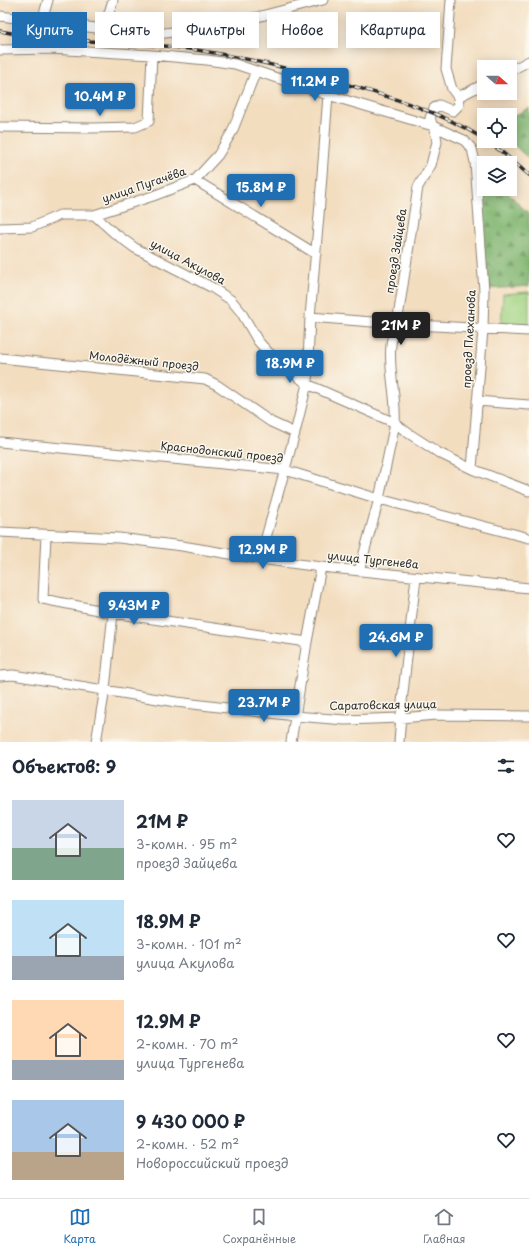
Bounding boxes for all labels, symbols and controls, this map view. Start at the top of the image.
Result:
chip: Купить [12,12,87,48]
chip: Снять [95,12,164,48]
chip: Фильтры [172,12,259,48]
chip: Новое [267,12,338,48]
chip: Квартира [346,12,440,48]
north arrow [477,60,517,100]
map controls [477,60,517,196]
pin: 11.2M ₽ [278,68,352,102]
text: 11.2M ₽ [291,71,339,90]
pin: 10.4M ₽ [63,83,137,117]
text: 10.4M ₽ [74,86,126,105]
button: locate [477,108,517,148]
button: layers [477,156,517,196]
street label: улица Пугачёва [100,162,188,207]
pin: 15.8M ₽ [224,174,298,208]
text: 15.8M ₽ [236,177,286,196]
street label: проезд Зайцева [380,207,411,295]
street label: улица Акулова [148,235,229,289]
street label: проезд Плеханова [457,289,480,389]
pin: 21M ₽ [373,312,429,346]
text: 21M ₽ [381,315,421,334]
street label: Молодёжный проезд [88,346,200,375]
pin: 18.9M ₽ [253,350,327,384]
text: 18.9M ₽ [265,353,315,372]
street label: Краснодонский проезд [160,437,284,466]
pin: 12.9M ₽ [226,536,300,570]
text: 12.9M ₽ [238,539,288,558]
street label: улица Тургенева [327,546,420,573]
pin: 9.43M ₽ [97,592,171,626]
text: 9.43M ₽ [108,595,160,614]
pin: 24.6M ₽ [359,624,433,658]
text: 24.6M ₽ [369,627,423,646]
pin: 23.7M ₽ [227,689,301,723]
text: 23.7M ₽ [237,692,291,711]
street label: Саратовская улица [329,695,437,714]
text: Объектов: 9 [12,753,116,779]
icon: filters [495,755,517,777]
text: 21M ₽ [136,808,188,834]
icon: home [44,816,92,864]
icon: heart [495,829,517,851]
text: 3-комн. · 95 m² [136,834,237,853]
text: проезд Зайцева [136,853,237,872]
text: 18.9M ₽ [136,908,201,934]
icon: home [44,916,92,964]
icon: heart [495,929,517,951]
text: 3-комн. · 101 m² [136,934,242,953]
text: улица Акулова [136,953,234,972]
text: 12.9M ₽ [136,1008,201,1034]
icon: home [44,1016,92,1064]
icon: heart [495,1029,517,1051]
text: 2-комн. · 70 m² [136,1034,239,1053]
text: улица Тургенева [136,1053,244,1072]
text: 9 430 000 ₽ [136,1108,245,1134]
icon: home [44,1116,92,1164]
icon: heart [495,1129,517,1151]
text: 2-комн. · 52 m² [136,1134,239,1153]
text: Новороссийский проезд [136,1153,289,1172]
tab: Карта [63,1206,96,1247]
tab: Сохранённые [223,1206,296,1247]
tab: Главная [423,1206,466,1247]

